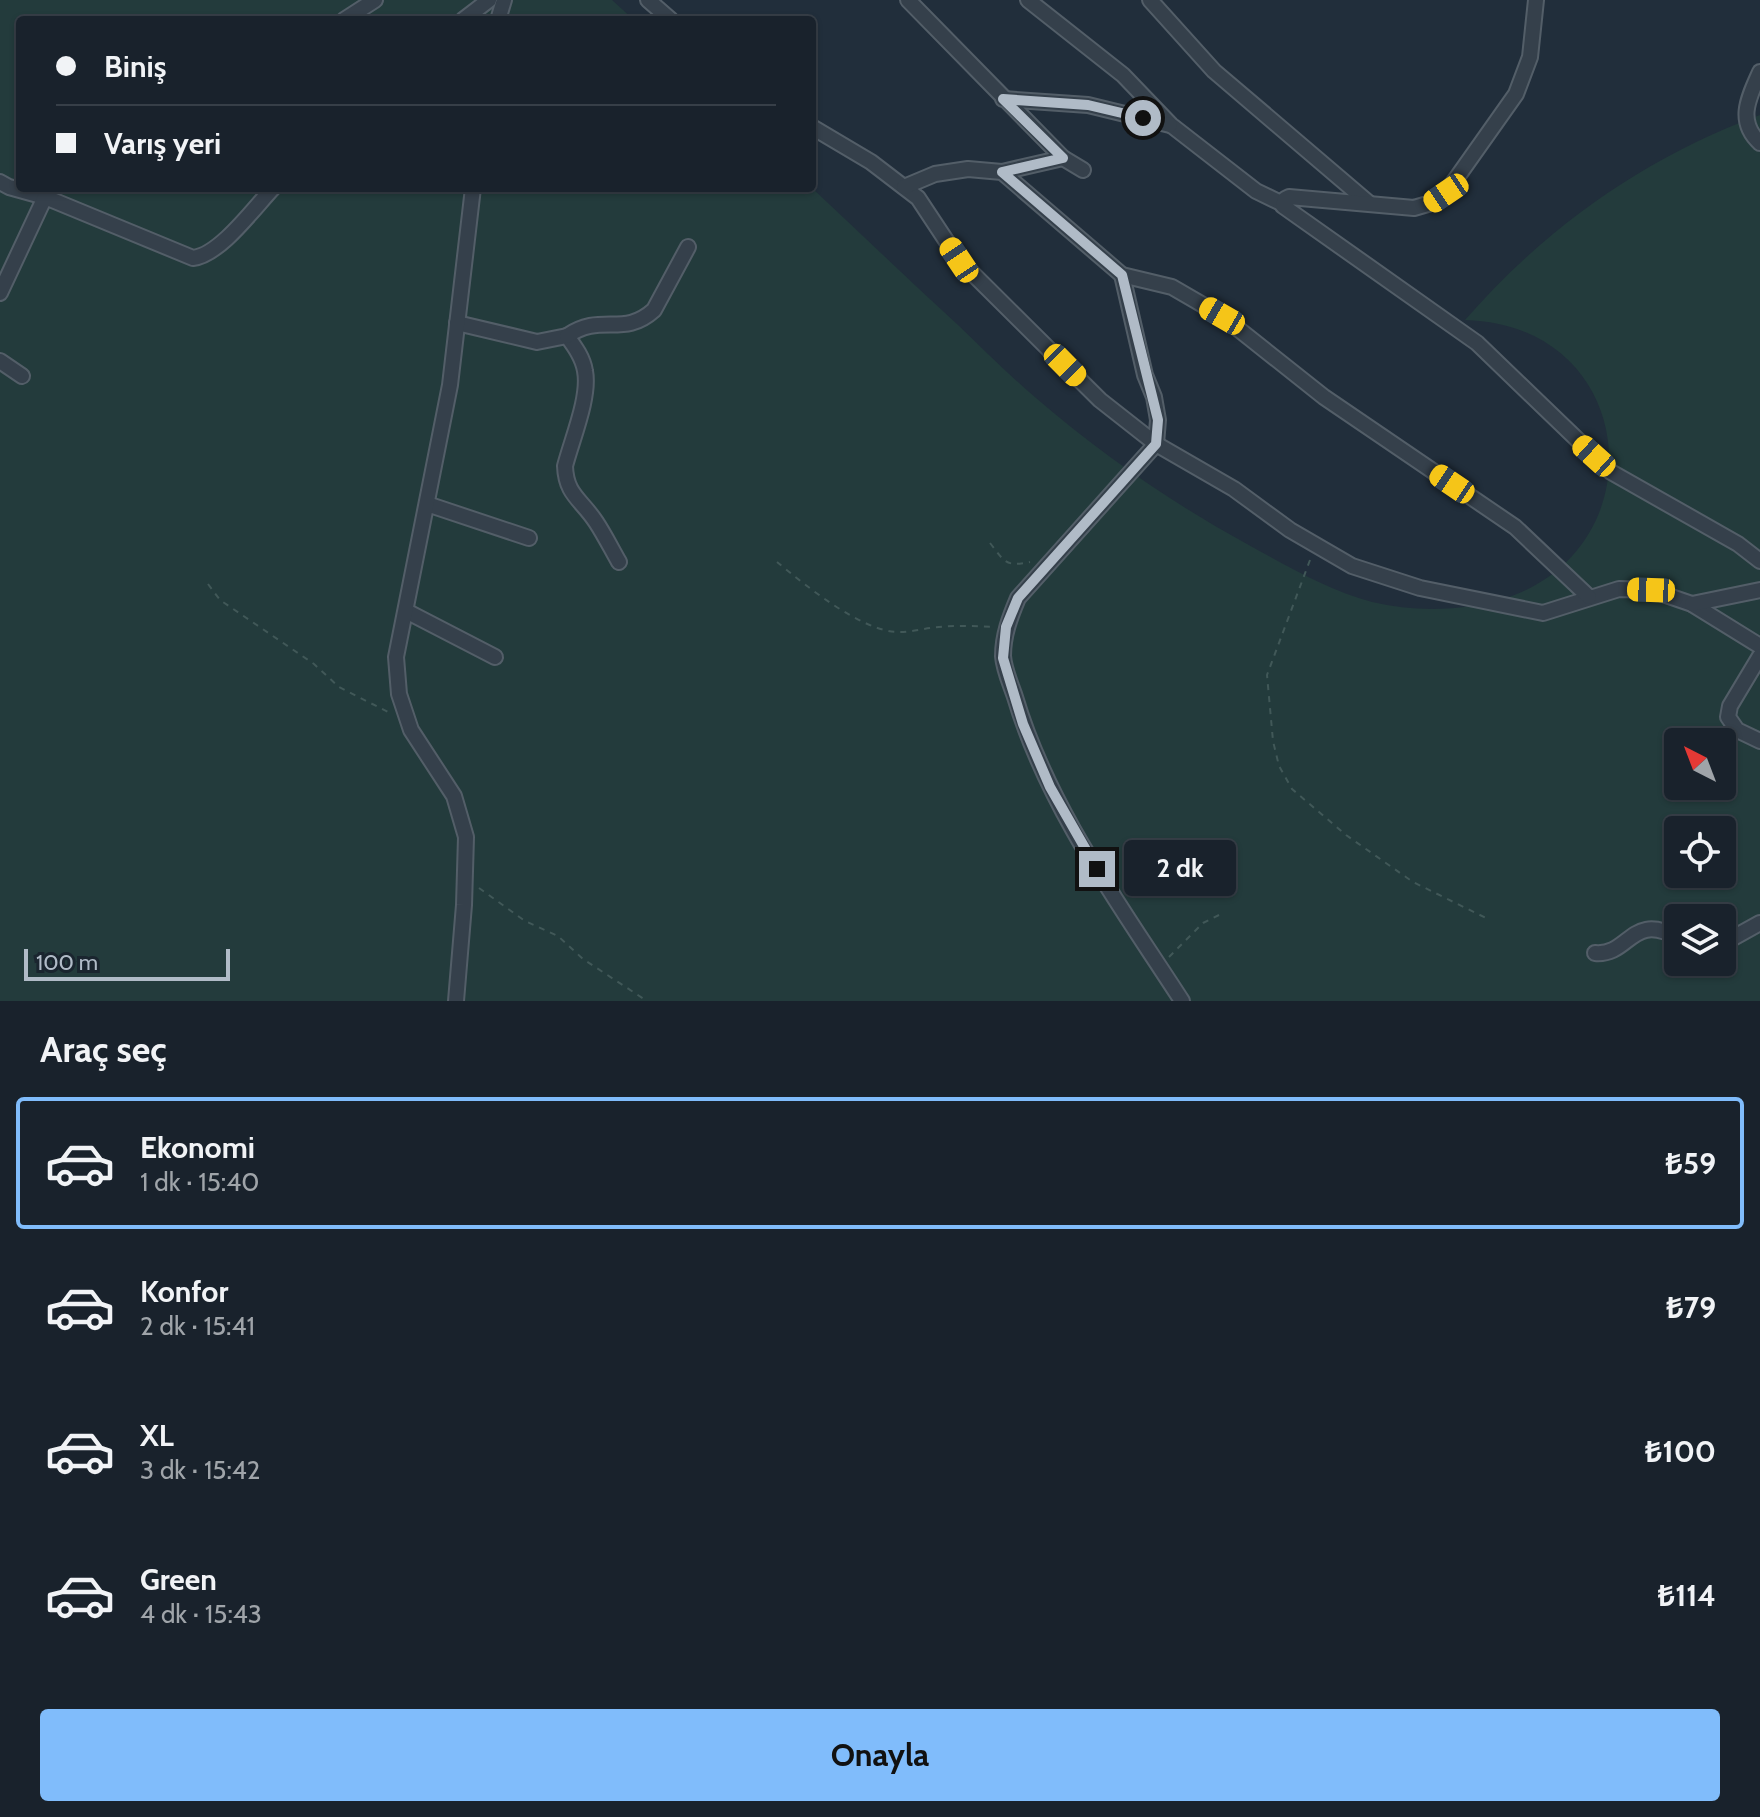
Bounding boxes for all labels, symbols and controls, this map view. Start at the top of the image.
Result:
text: Biniş [104,48,166,85]
route start [1125,100,1161,136]
text: Varış yeri [104,125,221,162]
car [1419,170,1473,216]
car [936,233,982,287]
car [1195,294,1249,338]
car [1040,340,1090,390]
car [1568,431,1620,481]
car [1425,461,1479,507]
car [1627,577,1675,603]
north arrow [1664,728,1736,800]
map controls [1664,728,1736,976]
button: locate [1664,816,1736,888]
callout: 2 dk [1125,841,1237,897]
route end [1079,851,1115,887]
text: 2 dk [1156,852,1204,884]
button: layers [1664,904,1736,976]
scale bar [24,945,230,981]
text: 100 m [36,949,98,976]
text: Araç seç [40,1027,167,1071]
icon: car [44,1127,116,1199]
text: Ekonomi [140,1129,255,1166]
text: ₺59 [1665,1145,1716,1182]
text: 1 dk · 15:40 [140,1166,259,1198]
icon: car [44,1271,116,1343]
text: Konfor [140,1273,228,1310]
text: ₺79 [1666,1289,1716,1326]
text: 2 dk · 15:41 [140,1310,255,1342]
icon: car [44,1415,116,1487]
text: XL [140,1417,174,1454]
text: ₺100 [1645,1433,1716,1470]
text: 3 dk · 15:42 [140,1454,260,1486]
icon: car [44,1559,116,1631]
text: Green [140,1561,217,1598]
text: ₺114 [1657,1577,1716,1614]
text: 4 dk · 15:43 [140,1598,262,1630]
button: Onayla [40,1709,1720,1801]

